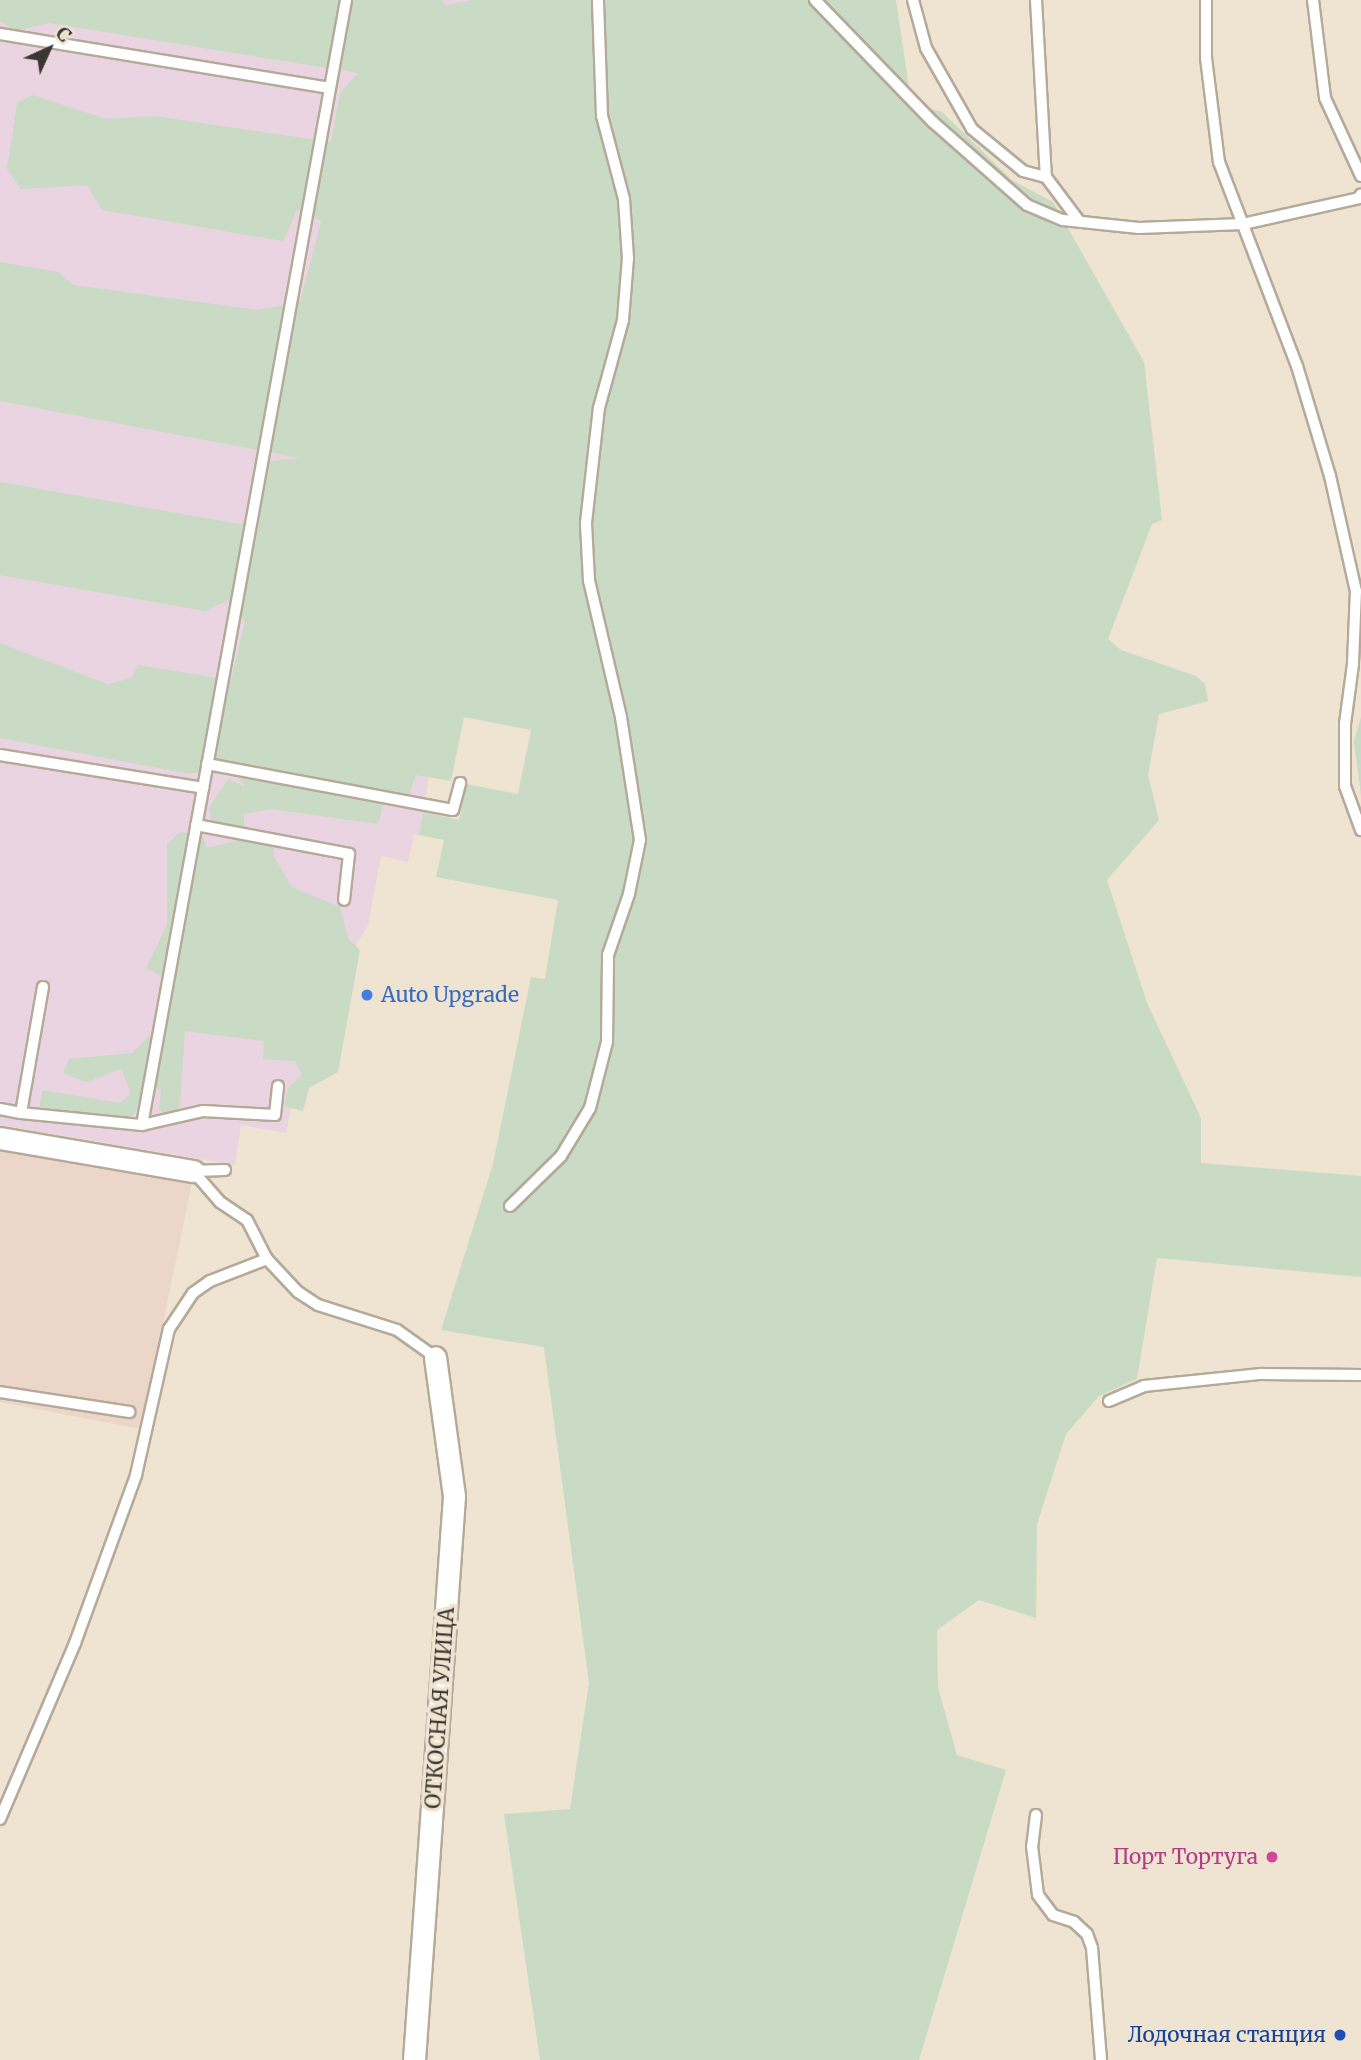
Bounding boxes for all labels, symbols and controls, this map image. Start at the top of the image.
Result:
north arrow [14,14,84,84]
text: С [51,21,77,47]
place label: Auto Upgrade [381,982,519,1008]
marker: Auto Upgrade [359,987,375,1003]
street label: ОТКОСНАЯ УЛИЦА [420,1606,460,1810]
place label: Порт Тортуга [1113,1844,1258,1870]
marker: Порт Тортуга [1264,1849,1280,1865]
place label: Лодочная станция [1128,2022,1326,2048]
marker: Лодочная станция [1332,2027,1348,2043]

